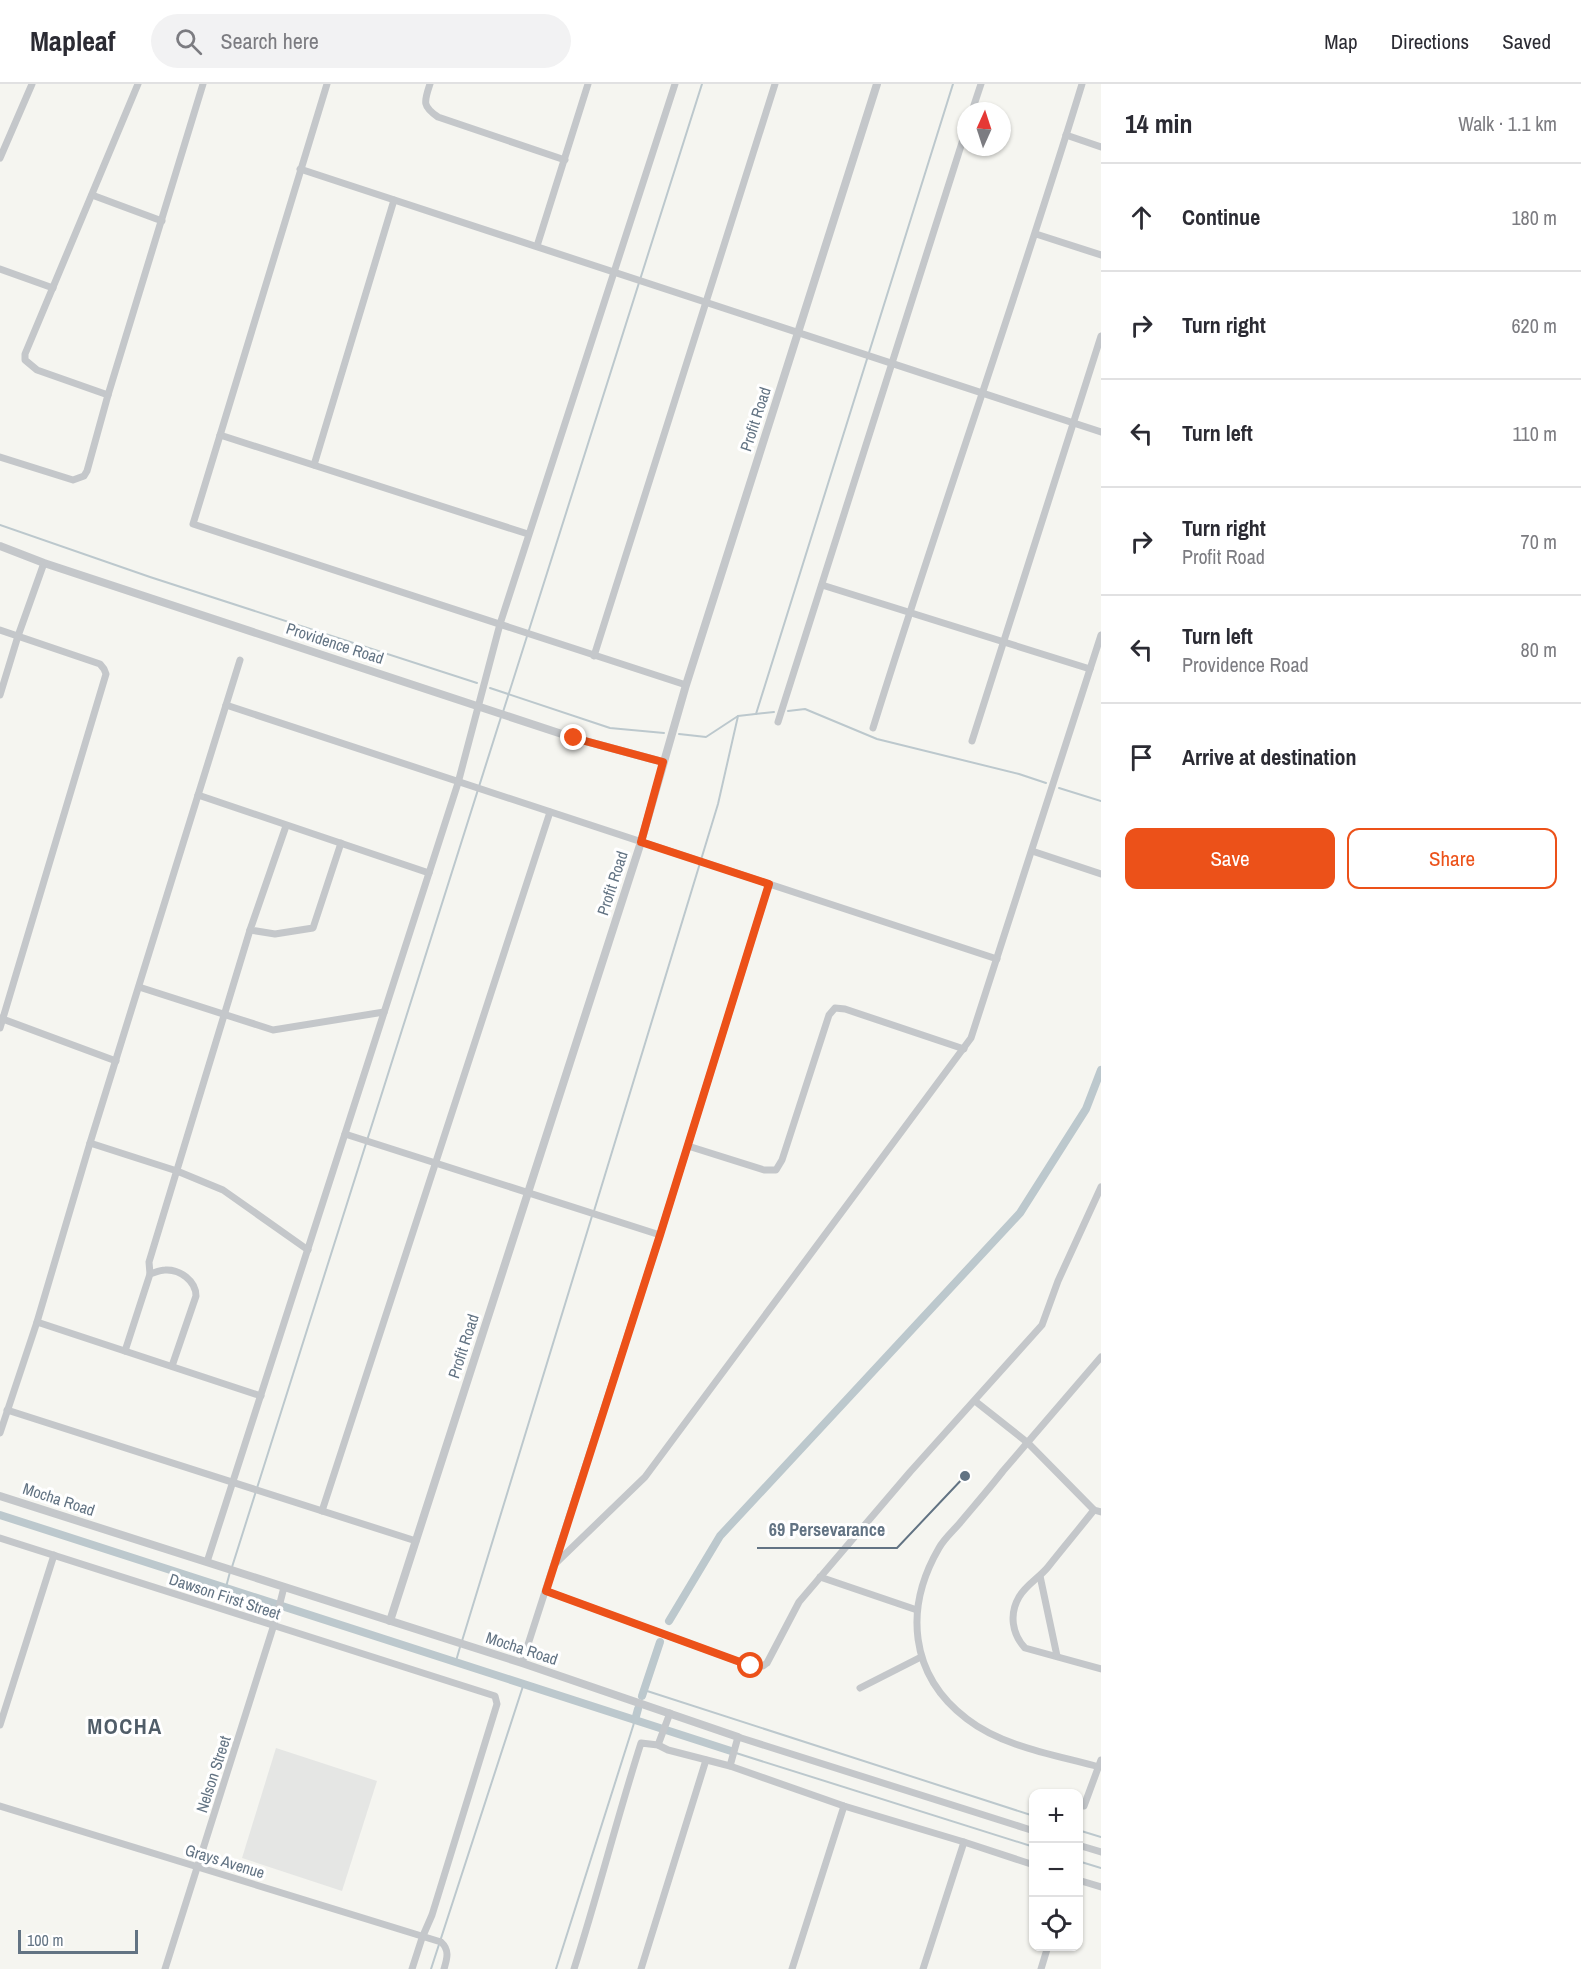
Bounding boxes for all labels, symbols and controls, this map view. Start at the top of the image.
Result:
search box [151,14,571,68]
text: Mapleaf [30,22,115,60]
icon: search [172,25,205,58]
text: Search here [220,26,319,56]
text: Map [1324,27,1358,56]
text: Directions [1391,27,1469,56]
text: Saved [1502,27,1551,56]
north arrow [957,102,1011,156]
text: 14 min [1125,106,1193,141]
text: Walk · 1.1 km [1458,110,1557,137]
icon: ahead [1125,201,1158,234]
text: Continue [1182,202,1260,232]
text: 180 m [1511,204,1557,231]
icon: right [1125,309,1158,342]
text: Turn right [1182,310,1266,340]
text: 620 m [1511,312,1557,339]
street label: Profit Road [734,384,776,454]
icon: left [1125,417,1158,450]
text: Turn left [1182,418,1253,448]
text: 110 m [1513,420,1557,447]
text: Turn right [1182,513,1266,543]
icon: right [1125,525,1158,558]
text: 70 m [1521,528,1557,555]
text: Profit Road [1182,543,1265,570]
street label: Providence Road [283,617,387,669]
text: Turn left [1182,621,1253,651]
icon: left [1125,633,1158,666]
text: 80 m [1521,636,1557,663]
text: Providence Road [1182,651,1309,678]
route end [560,724,586,750]
icon: arrive [1125,741,1158,774]
text: Arrive at destination [1182,742,1356,772]
button: Save [1125,828,1335,889]
button: Share [1347,828,1557,889]
street label: Profit Road [591,848,633,918]
street label: Profit Road [442,1311,484,1381]
street label: Mocha Road [20,1477,98,1521]
callout: 69 Persevarance [757,1512,897,1548]
text: 69 Persevarance [769,1517,885,1542]
street label: Dawson First Street [166,1568,284,1624]
street label: Mocha Road [483,1626,561,1670]
route start [737,1652,763,1678]
district label: MOCHA [87,1711,163,1741]
street label: Nelson Street [190,1732,236,1815]
map controls [1029,1789,1083,1951]
button: + [1029,1789,1083,1843]
street label: Grays Avenue [182,1838,268,1884]
button: − [1029,1843,1083,1897]
button: locate [1029,1897,1083,1951]
scale bar [18,1927,138,1954]
text: 100 m [27,1929,63,1951]

